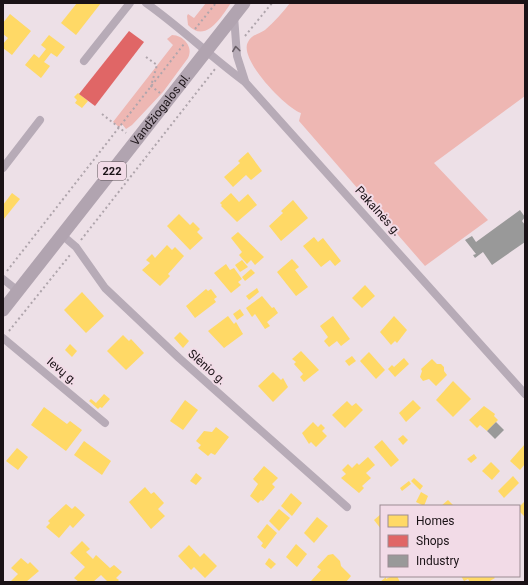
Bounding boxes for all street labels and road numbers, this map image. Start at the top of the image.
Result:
street label: Vandžiogalos pl. [128,70,193,148]
road number: 222 [98,162,126,180]
street label: Pakalnės g. [352,183,404,239]
street label: Slėnio g. [185,347,229,387]
street label: Ievų g. [44,354,80,388]

